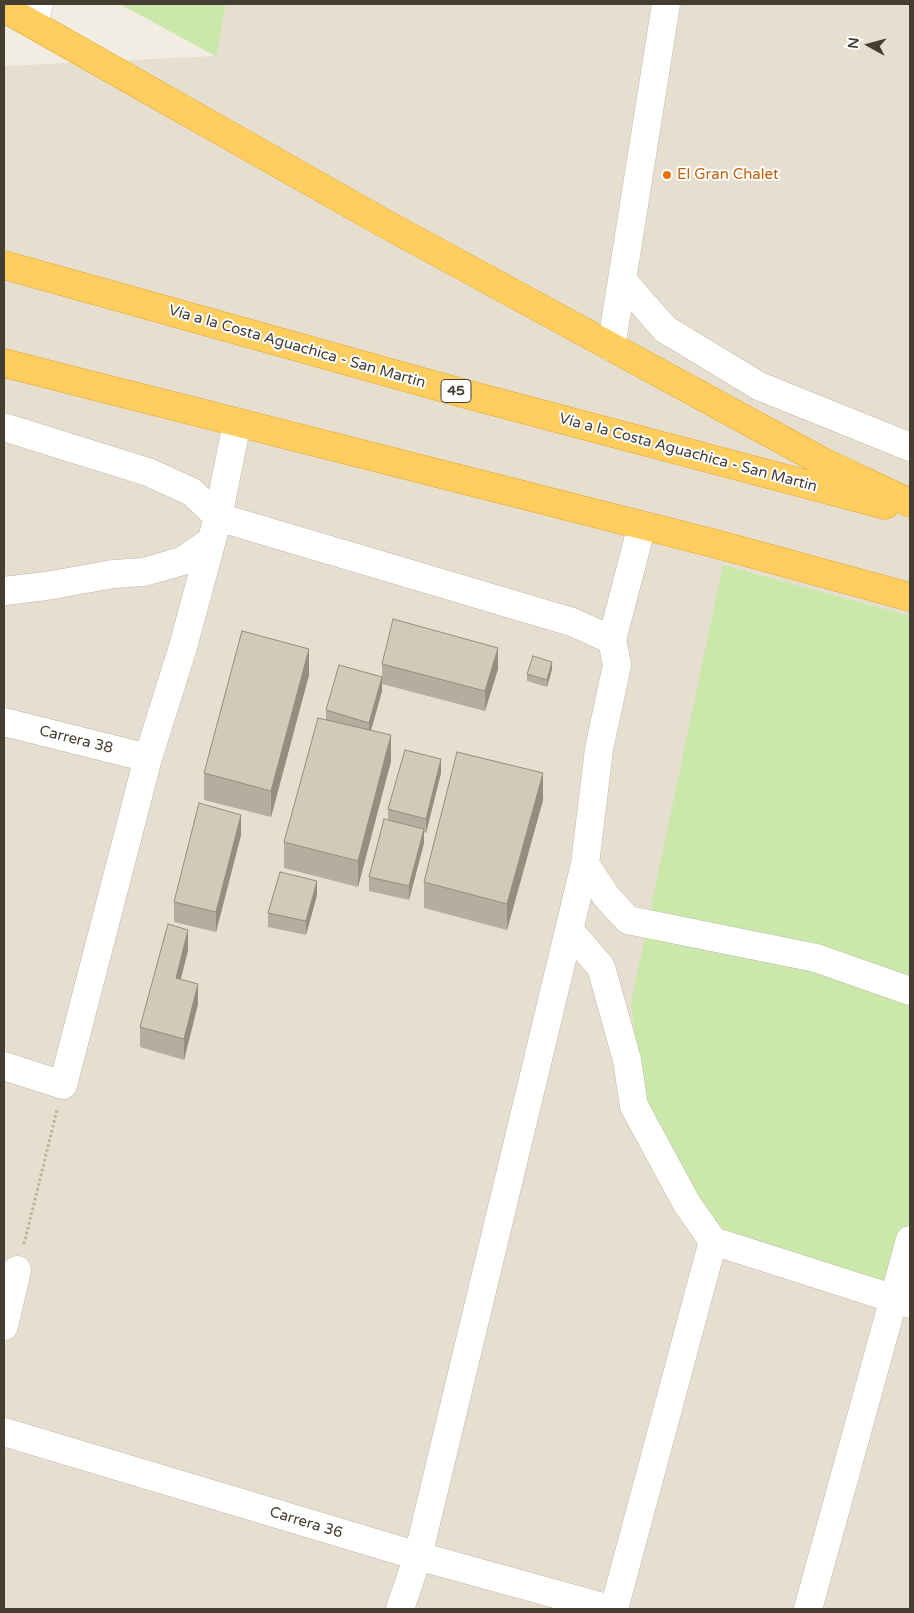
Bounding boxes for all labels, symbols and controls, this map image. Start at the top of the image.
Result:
north arrow [844,20,894,70]
text: N [844,36,863,50]
place label: El Gran Chalet [677,166,779,184]
marker: El Gran Chalet [661,169,673,181]
street label: Vía a la Costa Aguachica - San Martin [166,302,428,392]
road number: 45 [441,380,471,402]
street label: Vía a la Costa Aguachica - San Martin [557,410,819,496]
street label: Carrera 38 [37,722,115,758]
street label: Carrera 36 [267,1503,345,1543]

